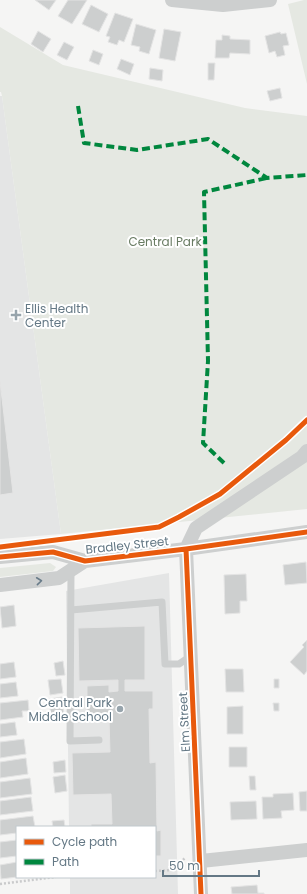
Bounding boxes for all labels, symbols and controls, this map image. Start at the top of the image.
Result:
park label: Central Park [128,233,202,250]
place label: Ellis Health Center [25,300,88,331]
marker: Ellis Health Center [10,309,22,321]
street label: Bradley Street [85,532,169,558]
one-way arrow [36,576,42,585]
street label: Elm Street [174,692,194,752]
place label: Central Park Middle School [29,694,113,725]
marker: Central Park Middle School [115,704,125,714]
legend [16,826,156,878]
text: Cycle path [52,833,117,850]
scale bar [163,852,259,878]
text: Path [52,853,79,870]
text: 50 m [169,857,200,874]

